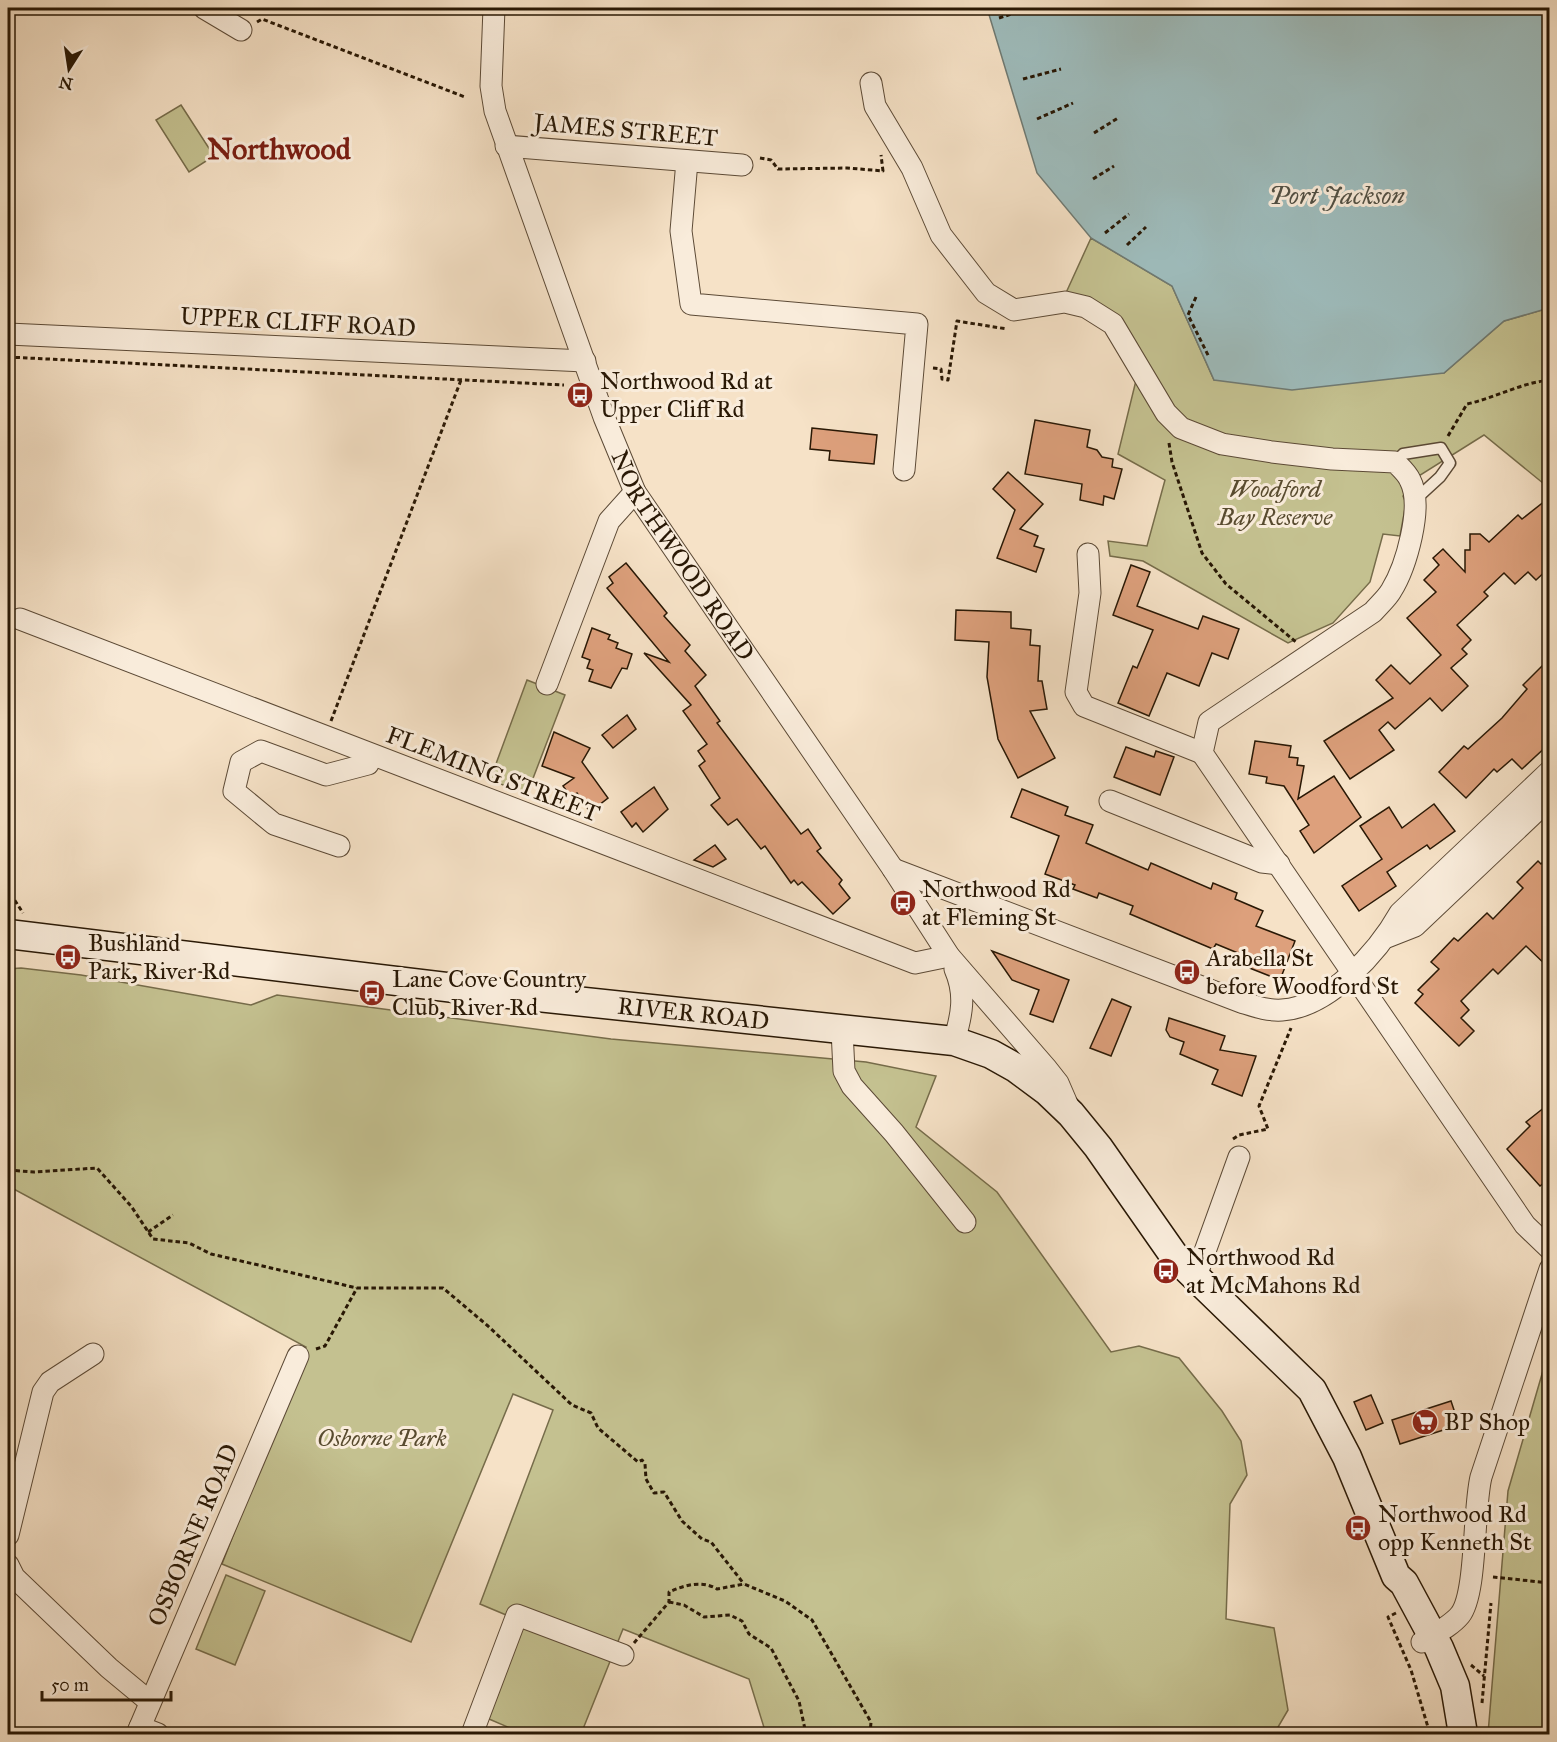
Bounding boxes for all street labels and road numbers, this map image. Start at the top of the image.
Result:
street label: JAMES STREET [530,107,719,153]
street label: UPPER CLIFF ROAD [179,301,417,343]
street label: NORTHWOOD ROAD [604,446,761,666]
street label: FLEMING STREET [382,719,604,829]
street label: RIVER ROAD [616,991,771,1036]
street label: OSBORNE ROAD [141,1439,245,1631]

